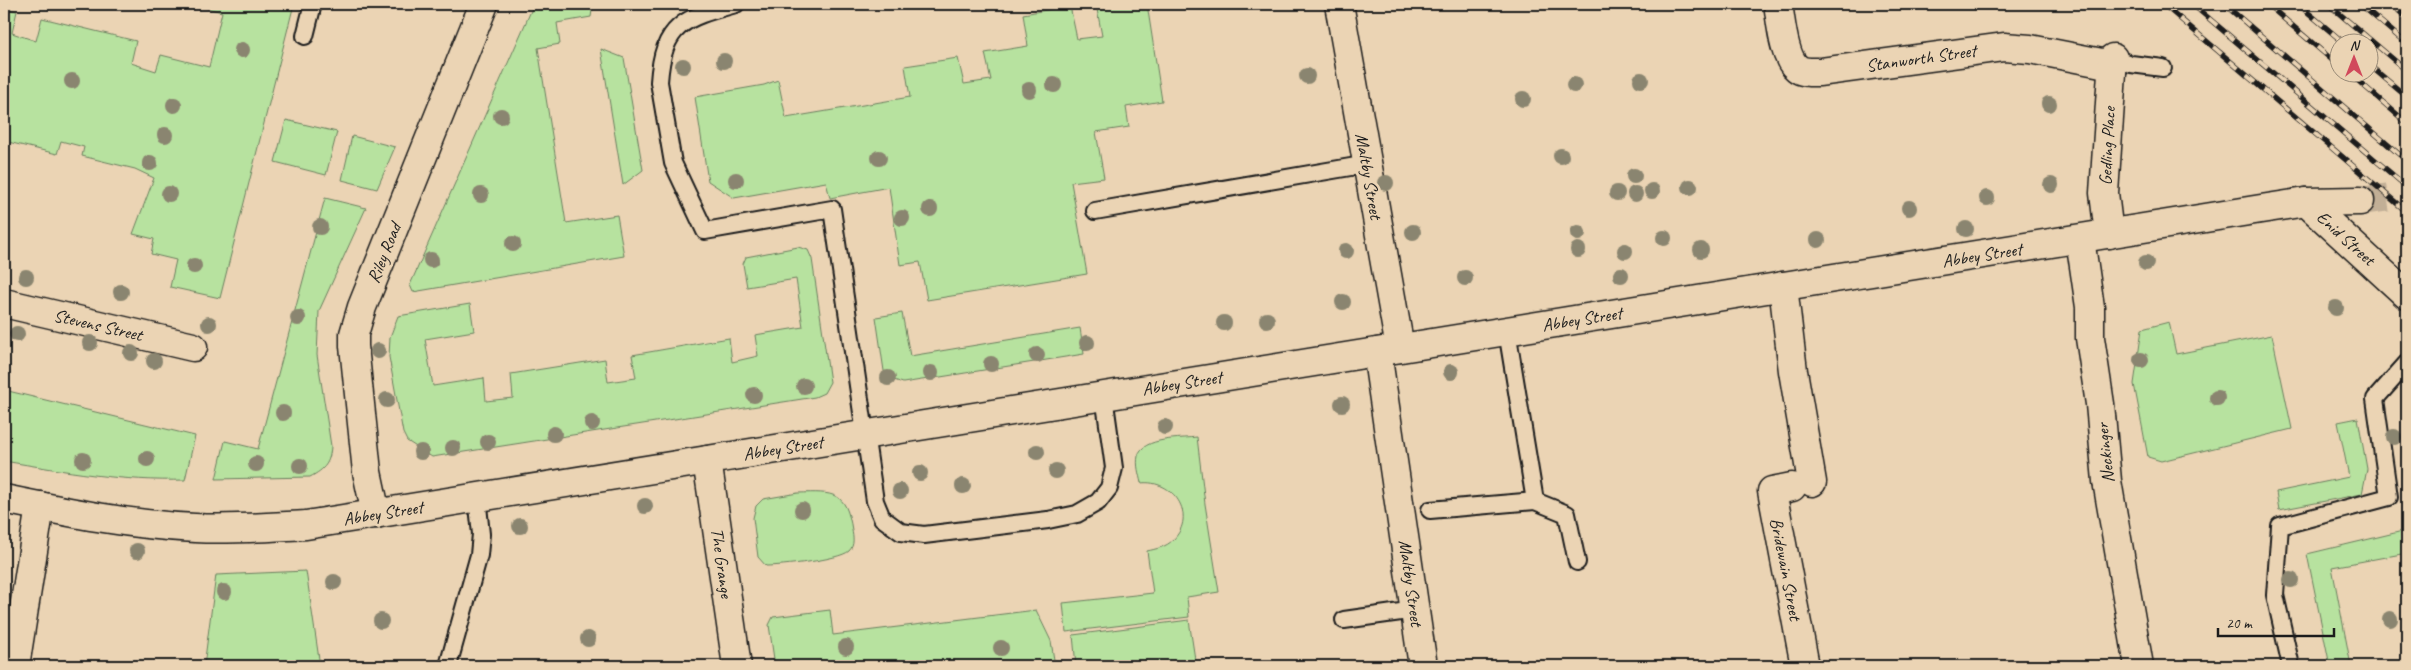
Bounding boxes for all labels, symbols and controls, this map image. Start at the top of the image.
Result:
north arrow [2328,32,2378,82]
text: N [2350,37,2361,54]
street label: Stanworth Street [1865,39,1980,77]
street label: Gedling Place [2094,105,2120,186]
street label: Maltby Street [1351,131,1388,223]
street label: Enid Street [2312,206,2381,271]
street label: Riley Road [362,217,407,286]
street label: Abbey Street [1941,237,2026,272]
street label: Abbey Street [1541,301,1626,336]
street label: Stevens Street [52,304,146,346]
street label: Abbey Street [1141,365,1226,400]
street label: Neckinger [2091,421,2119,484]
street label: Abbey Street [742,430,827,465]
street label: Abbey Street [342,495,427,530]
street label: Bridewain Street [1765,516,1807,624]
street label: The Grange [706,527,738,600]
street label: Maltby Street [1394,538,1428,630]
scale bar [2218,605,2335,637]
text: 20 m [2226,614,2253,633]

